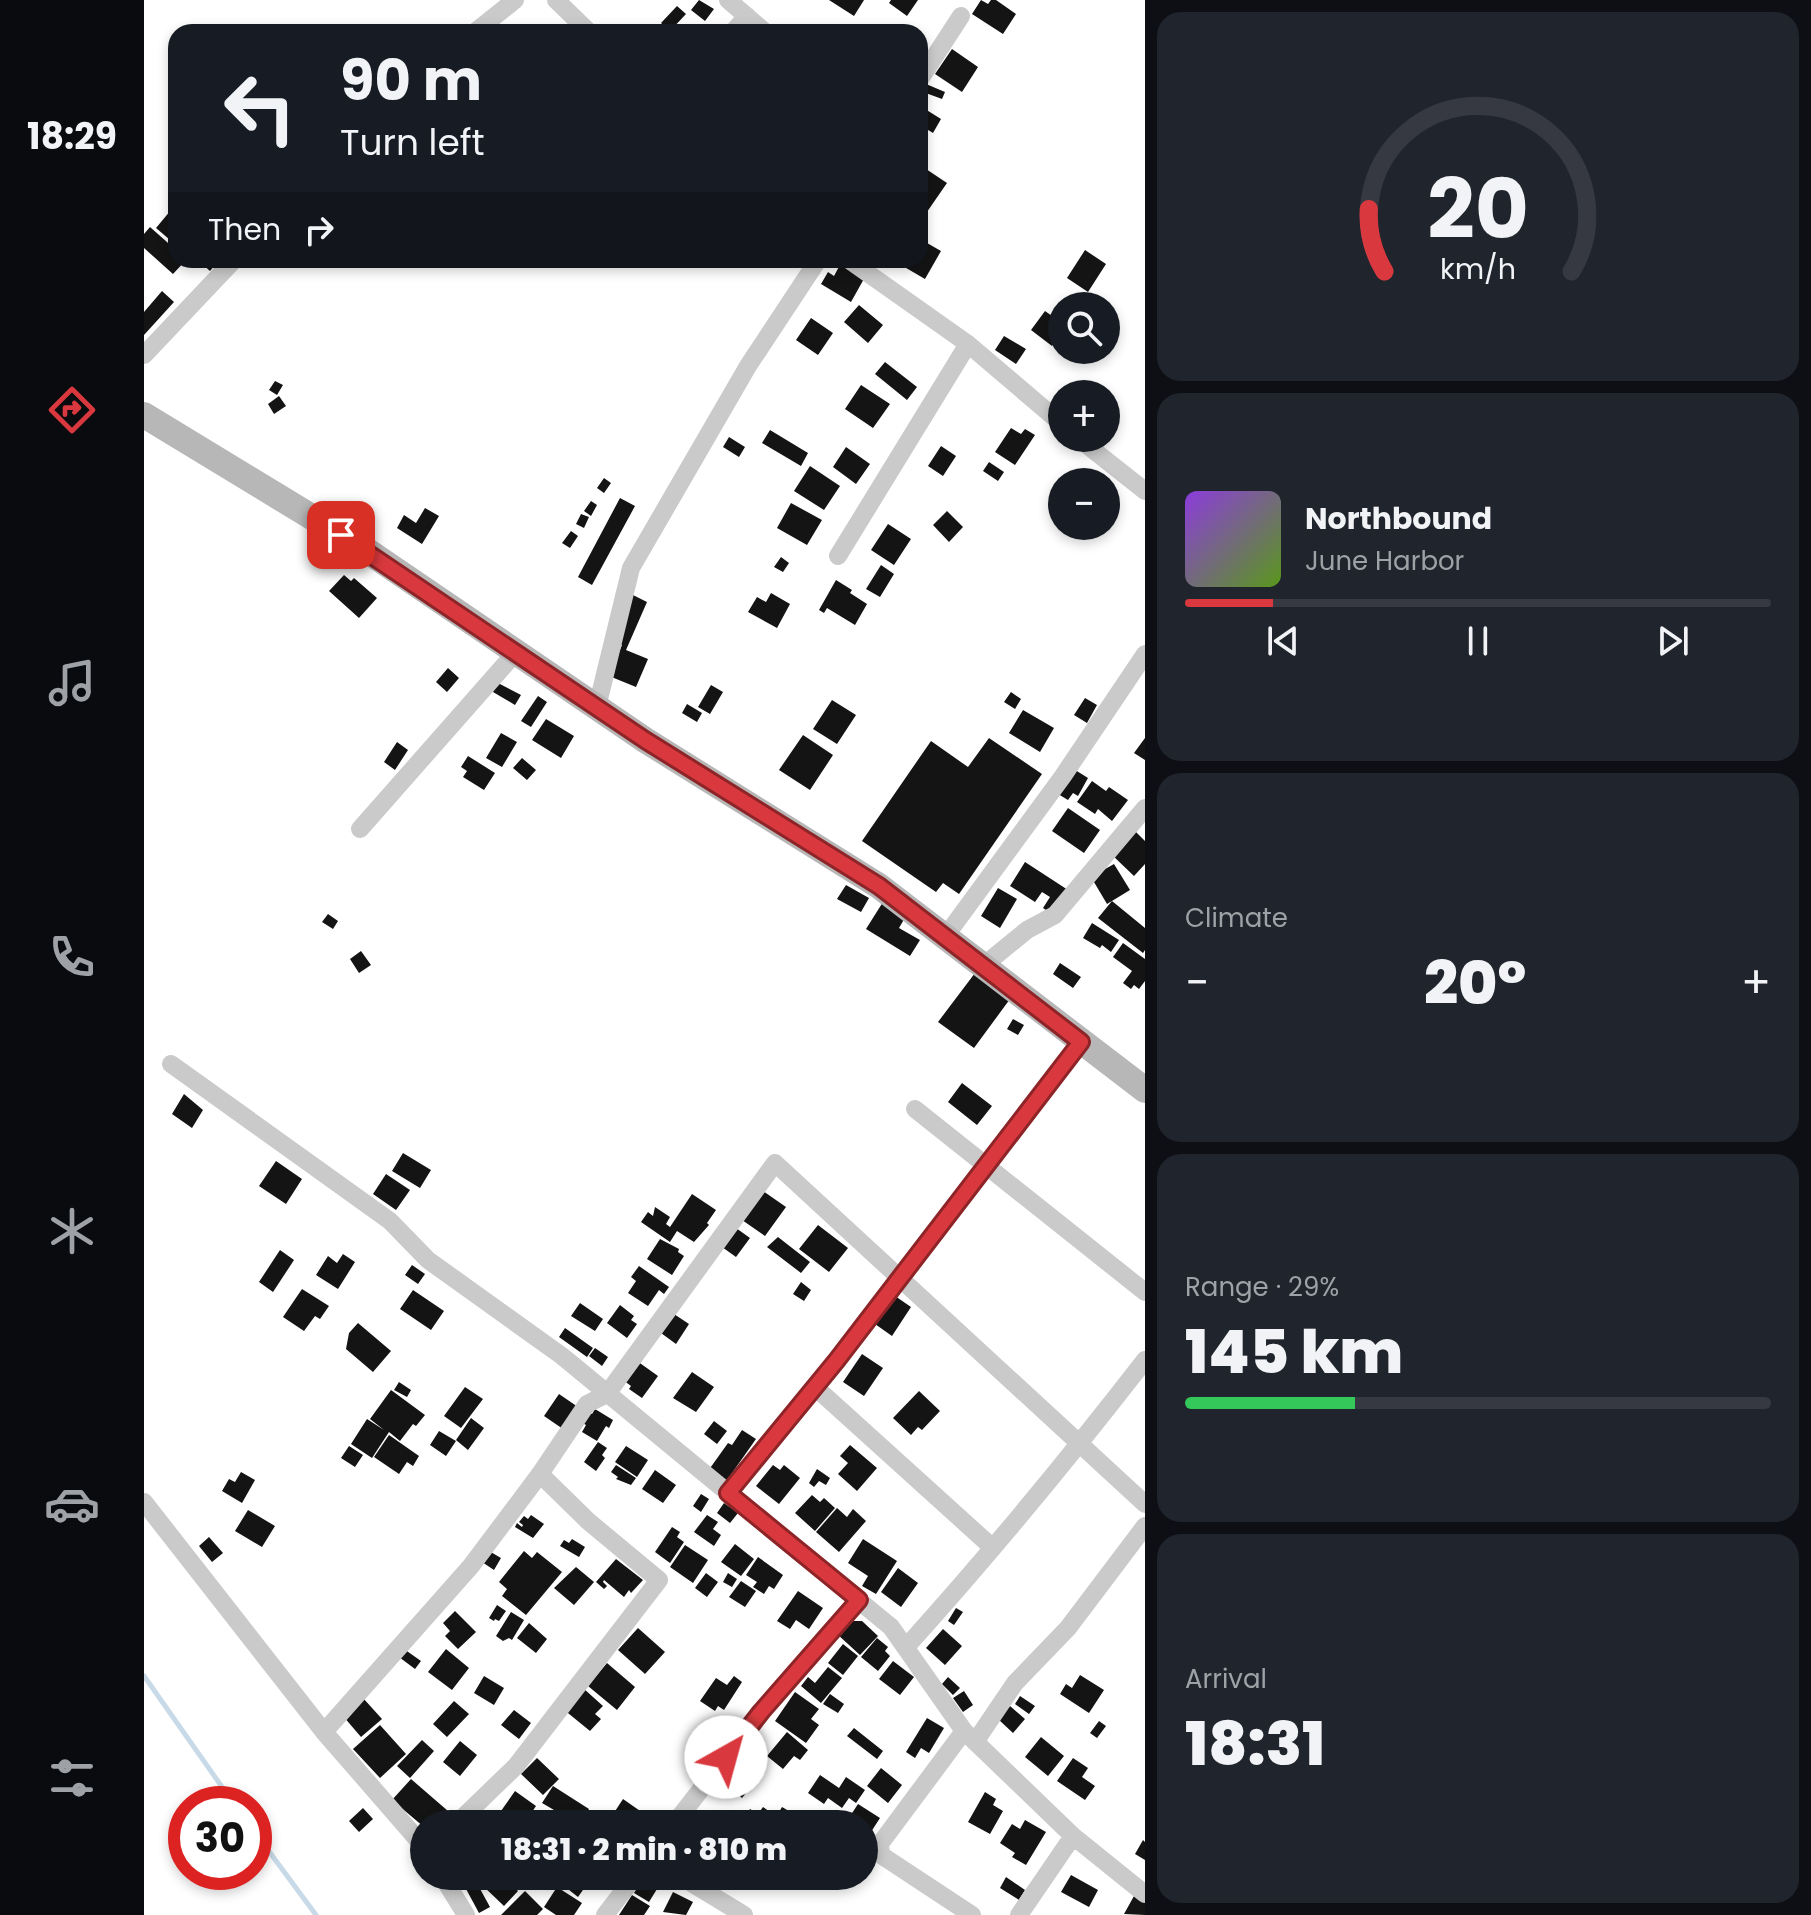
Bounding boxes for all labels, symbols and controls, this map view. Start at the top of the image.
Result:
text: 90 m [340,41,482,120]
icon: left [208,56,312,160]
text: 18:29 [27,111,117,162]
text: Turn left [340,117,485,168]
text: 20 [1427,151,1529,267]
text: Then [208,208,281,251]
icon: right [297,208,341,252]
text: km/h [1440,249,1516,289]
map controls [1048,292,1120,540]
button: search [1048,292,1120,364]
button: + [1048,380,1120,452]
icon: directions [44,382,100,438]
button: − [1048,468,1120,540]
text: Northbound [1305,497,1492,540]
pin [307,501,375,569]
icon: arrive [319,513,363,557]
text: June Harbor [1305,543,1464,579]
icon: previous [1261,619,1305,663]
icon: pause [1456,619,1500,663]
icon: next [1651,619,1695,663]
icon: music [44,655,100,711]
text: Climate [1185,900,1288,936]
icon: phone [44,929,100,985]
text: 20° [1424,941,1526,1025]
text: − [1185,952,1209,1013]
text: + [1741,952,1771,1013]
icon: climate [44,1203,100,1259]
text: Range · 29% [1185,1269,1339,1305]
text: 145 km [1185,1310,1403,1394]
icon: car [44,1476,100,1532]
text: Arrival [1185,1661,1267,1697]
text: 18:31 [1185,1702,1325,1786]
position arrow [684,1715,768,1799]
icon: filters [44,1750,100,1806]
speed limit sign: 30 [168,1786,272,1890]
text: 18:31 · 2 min · 810 m [501,1828,787,1871]

